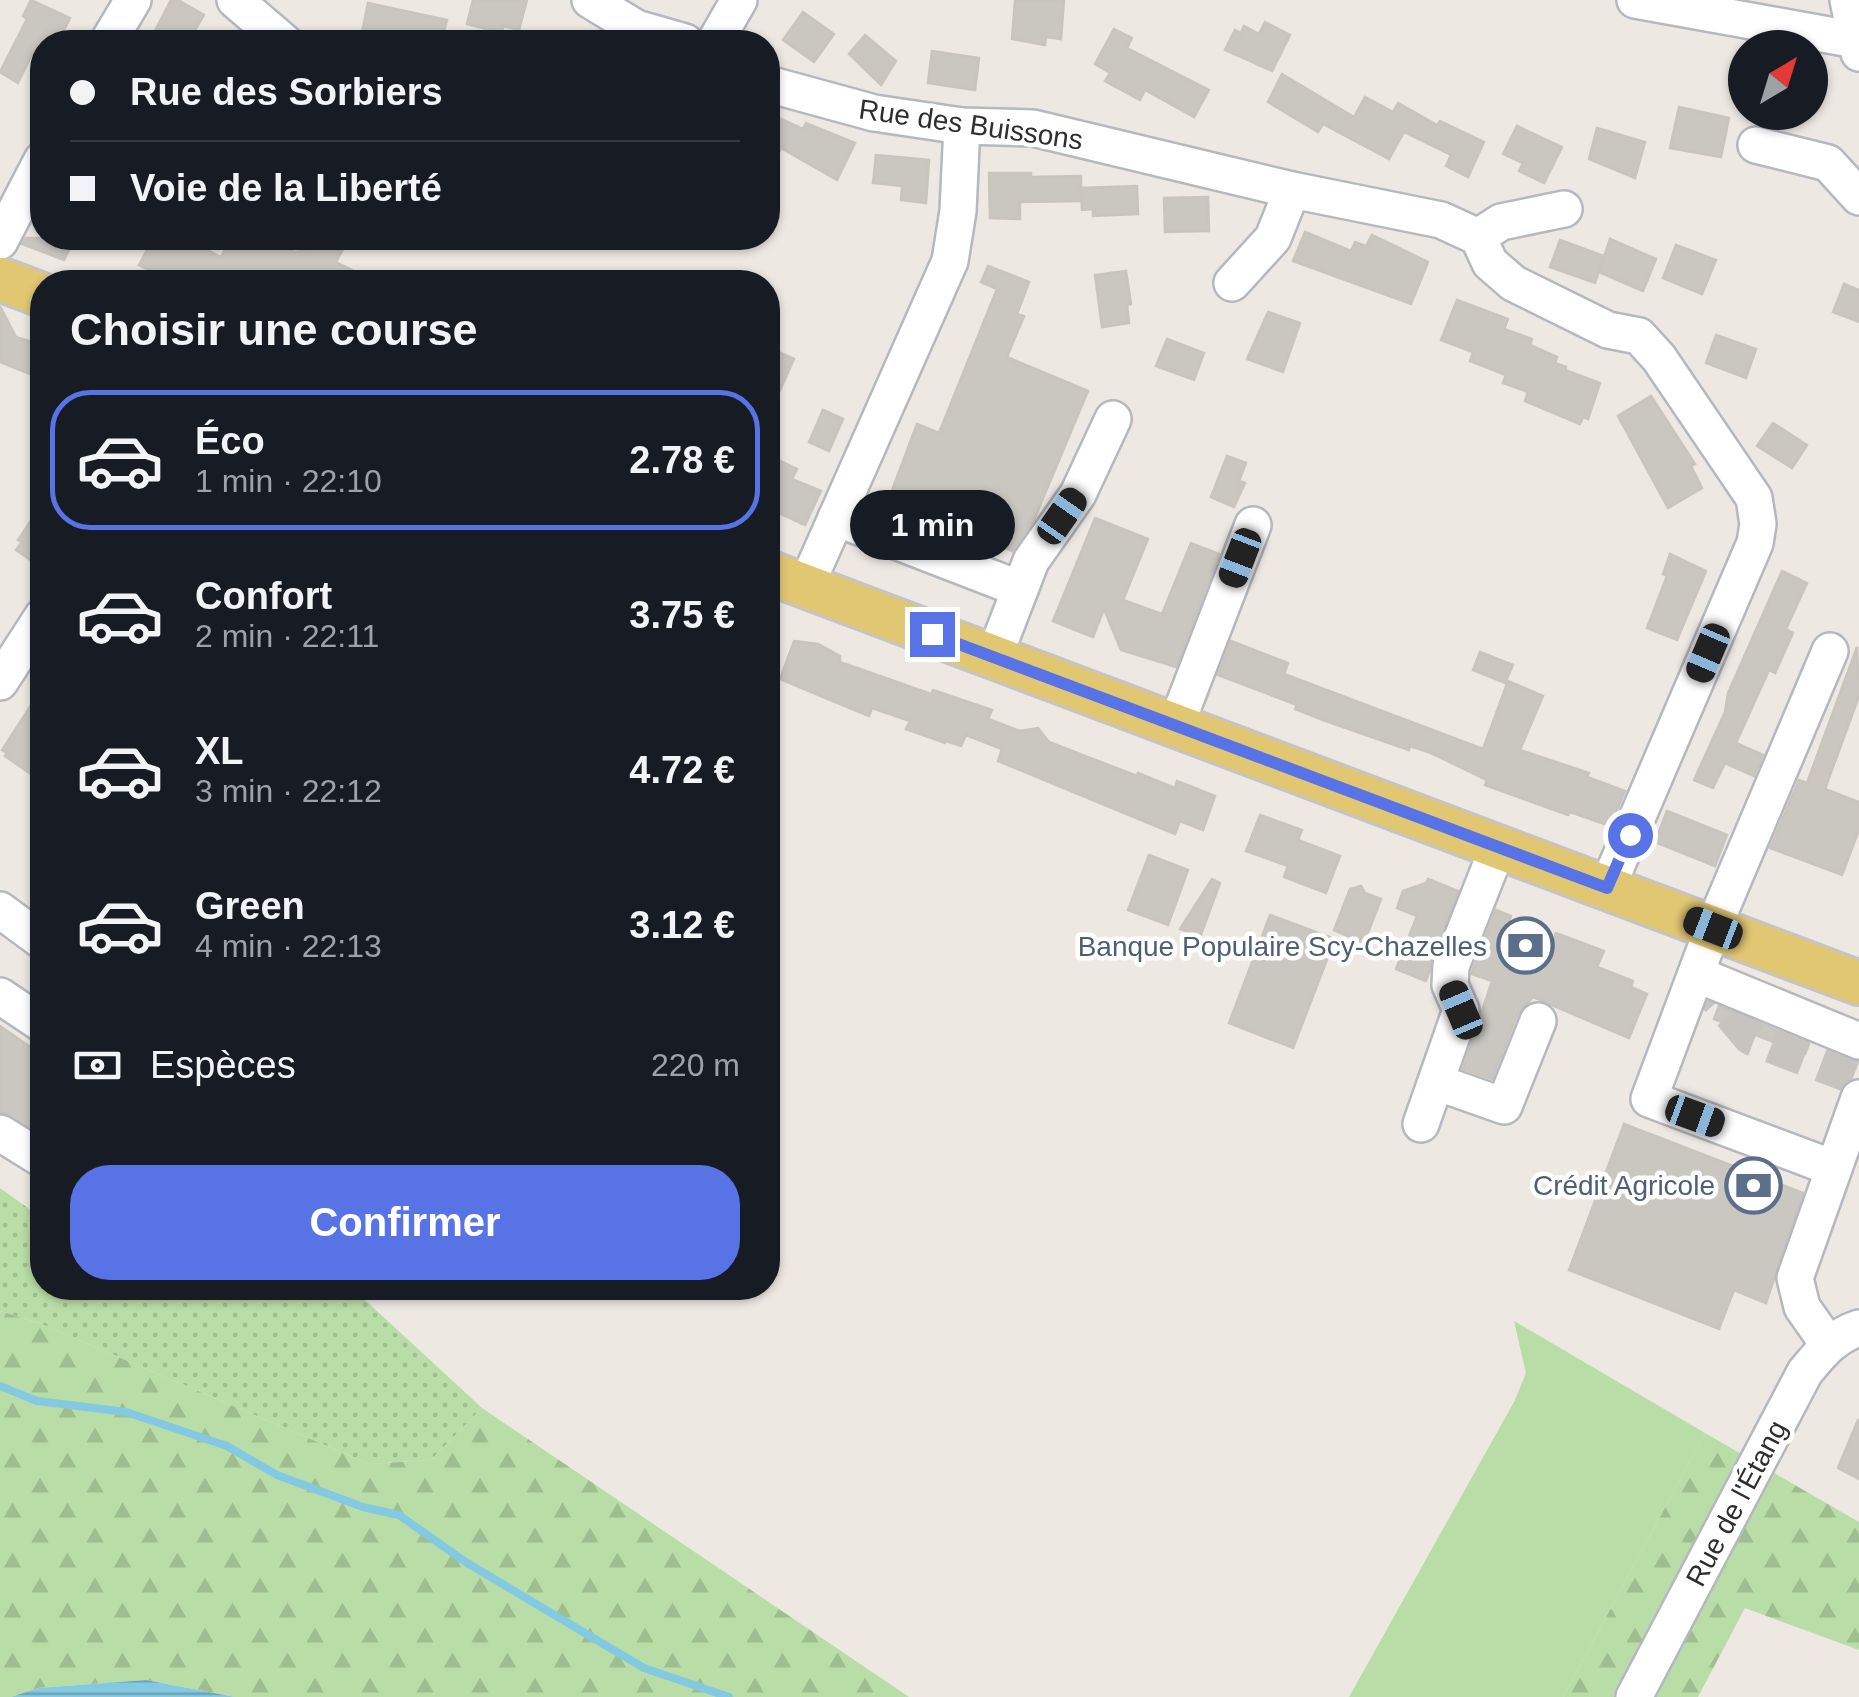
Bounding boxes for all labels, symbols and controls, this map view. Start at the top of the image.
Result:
north arrow [1728,30,1828,130]
map controls [1728,30,1828,130]
text: Rue des Sorbiers [130,71,443,113]
street label: Rue des Buissons [857,93,1085,156]
text: Voie de la Liberté [130,167,442,209]
text: Choisir une course [70,304,478,355]
icon: car [75,415,165,505]
text: Éco [195,420,265,462]
text: 2.78 € [629,439,735,481]
text: 1 min · 22:10 [195,463,382,499]
car [1033,483,1091,549]
callout: 1 min [850,489,1014,559]
text: 1 min [891,507,974,543]
car [1215,525,1265,591]
icon: car [75,570,165,660]
text: Confort [195,575,332,617]
text: 3.75 € [629,594,735,636]
route end [910,612,955,657]
text: 2 min · 22:11 [195,618,379,654]
car [1682,620,1734,686]
icon: car [75,725,165,815]
text: XL [195,730,244,772]
text: 4.72 € [629,749,735,791]
text: 3 min · 22:12 [195,773,382,809]
route start [1608,813,1653,858]
icon: car [75,880,165,970]
text: Green [195,885,305,927]
car [1680,903,1746,953]
text: 3.12 € [629,904,735,946]
bank icon: Banque Populaire Scy-Chazelles [1496,916,1556,976]
text: 4 min · 22:13 [195,928,382,964]
place label: Banque Populaire Scy-Chazelles [1078,931,1487,962]
car [1435,977,1487,1043]
icon: cash [70,1038,125,1093]
text: Espèces [150,1044,296,1086]
text: 220 m [651,1047,740,1083]
car [1662,1092,1728,1140]
bank icon: Crédit Agricole [1724,1155,1784,1215]
button: Confirmer [70,1165,740,1280]
place label: Crédit Agricole [1533,1170,1715,1201]
street label: Rue de l'Étang [1680,1415,1793,1591]

